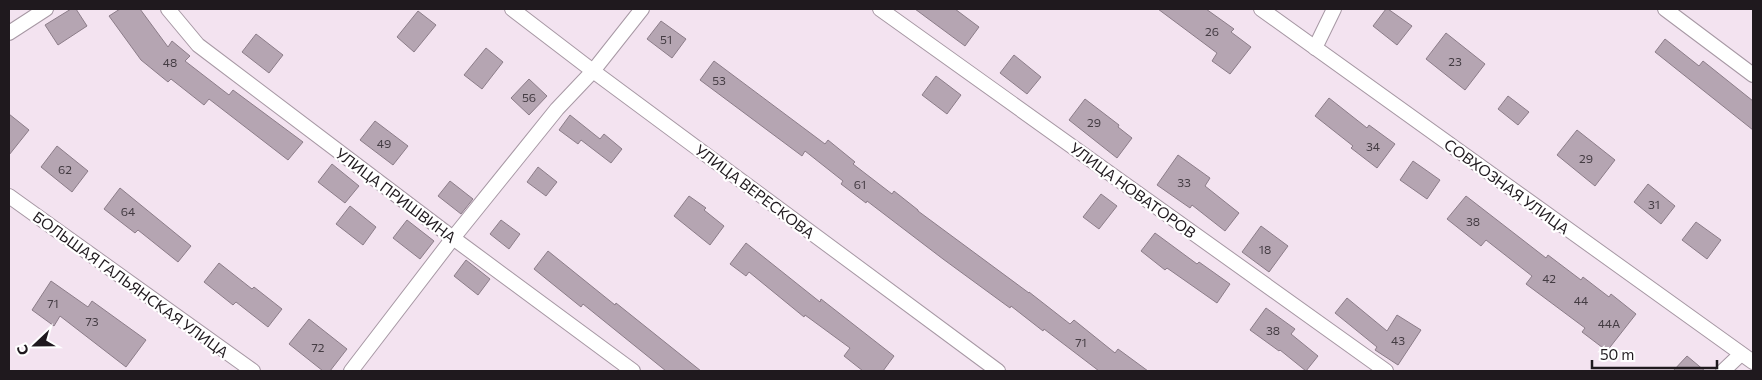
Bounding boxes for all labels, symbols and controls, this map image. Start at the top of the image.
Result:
house number: 26 [1205,24,1219,38]
house number: 51 [660,32,672,46]
house number: 23 [1448,54,1462,68]
house number: 48 [163,55,177,69]
house number: 53 [712,73,726,87]
house number: 56 [522,90,536,104]
house number: 29 [1087,115,1101,129]
street label: СОВХОЗНАЯ УЛИЦА [1441,135,1573,237]
house number: 49 [377,136,391,150]
street label: УЛИЦА НОВАТОРОВ [1067,138,1200,242]
house number: 34 [1366,139,1380,153]
street label: УЛИЦА ВЕРЕСКОВА [692,140,818,242]
street label: УЛИЦА ПРИШВИНА [332,144,460,246]
house number: 29 [1579,151,1593,165]
house number: 62 [58,162,72,176]
house number: 33 [1177,175,1191,189]
house number: 61 [854,177,866,191]
house number: 31 [1648,197,1660,211]
house number: 64 [121,204,135,218]
street label: БОЛЬШАЯ ГАЛЬЯНСКАЯ УЛИЦА [30,207,232,361]
house number: 38 [1466,214,1480,228]
house number: 18 [1259,242,1271,256]
house number: 42 [1542,271,1556,285]
house number: 44 [1574,293,1588,307]
house number: 71 [47,296,59,310]
house number: 73 [85,314,99,328]
house number: 44А [1598,316,1620,330]
north arrow [10,320,60,370]
house number: 38 [1266,323,1280,337]
house number: 43 [1391,333,1405,347]
house number: 71 [1075,335,1087,349]
scale bar [1592,338,1717,370]
house number: 72 [312,340,325,354]
text: С [13,342,32,358]
text: 50 m [1600,345,1634,363]

